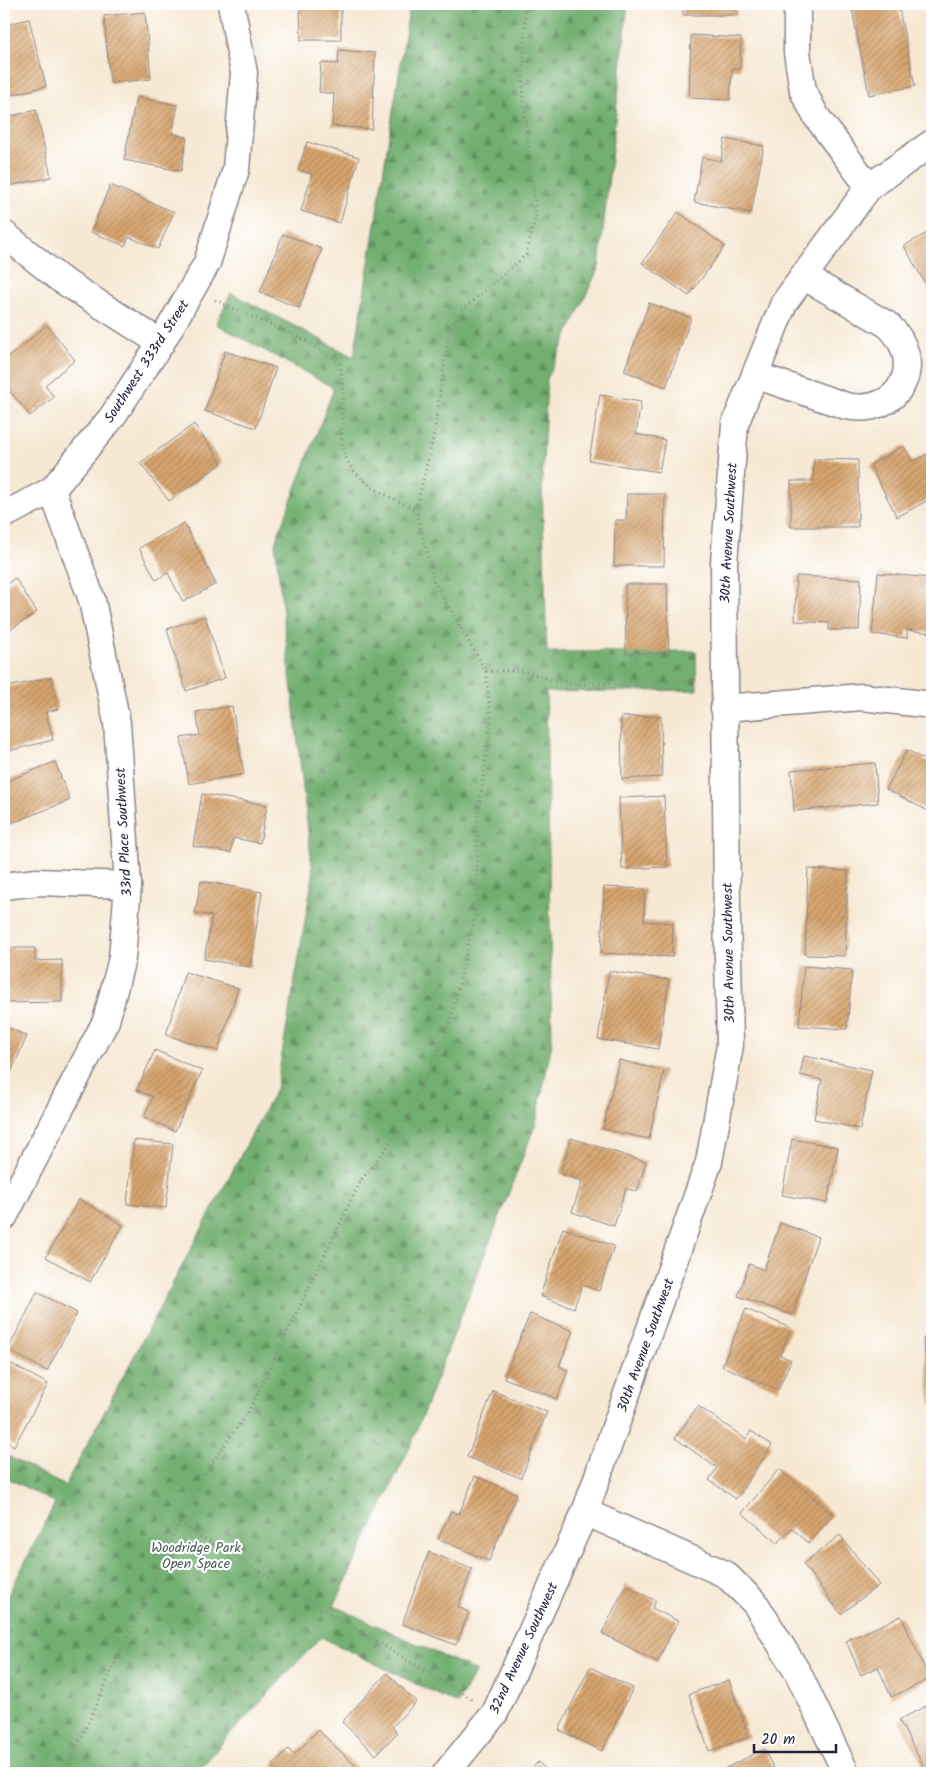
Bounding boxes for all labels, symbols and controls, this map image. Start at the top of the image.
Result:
street label: Southwest 333rd Street [99,295,195,427]
street label: 30th Avenue Southwest [714,462,744,604]
street label: 33rd Place Southwest [110,766,138,897]
street label: 30th Avenue Southwest [717,882,741,1024]
street label: 30th Avenue Southwest [612,1275,681,1415]
park label: Woodridge Park Open Space [151,1537,241,1575]
street label: 32nd Avenue Southwest [484,1578,564,1718]
scale bar [754,1722,836,1754]
text: 20 m [761,1728,795,1752]

